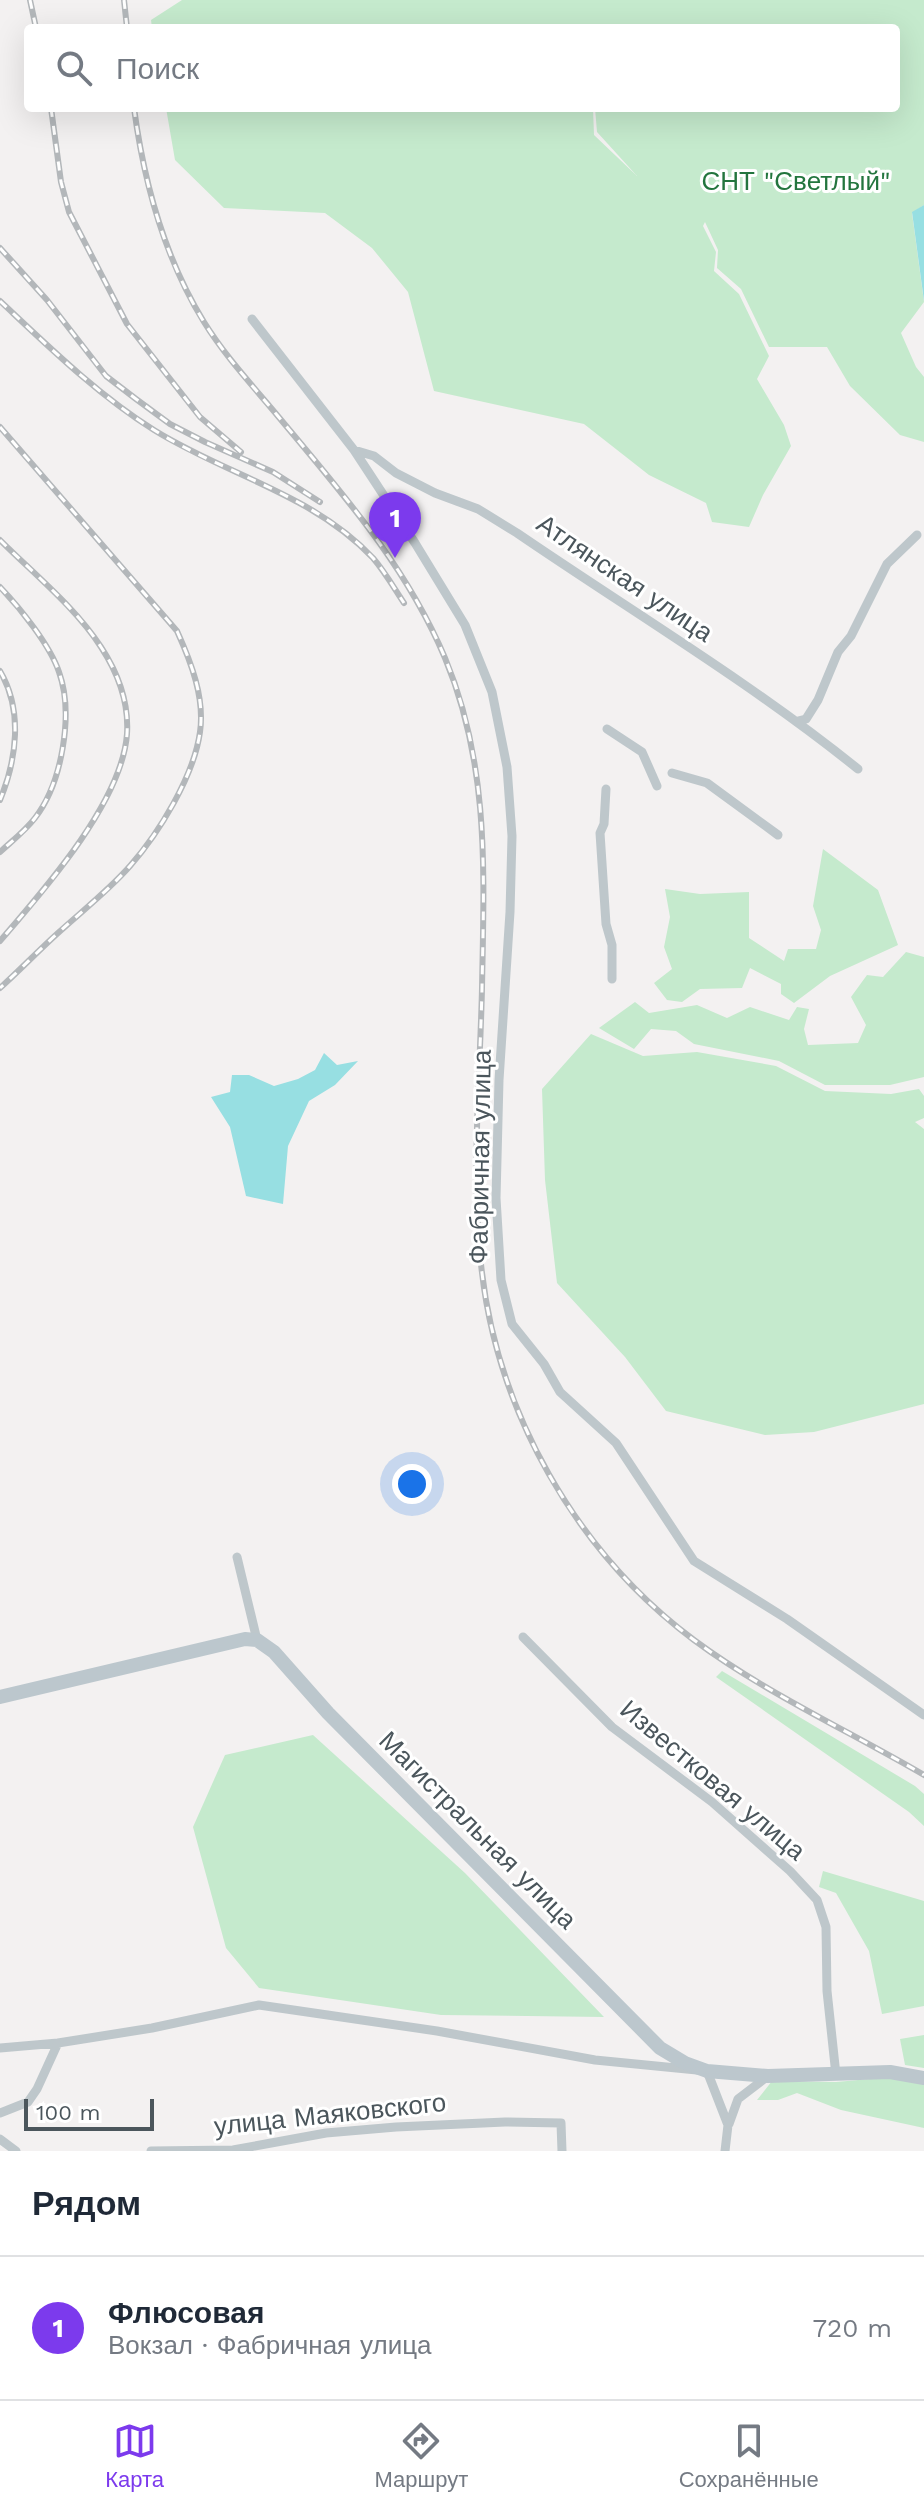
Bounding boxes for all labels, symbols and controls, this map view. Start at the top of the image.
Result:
search box [24,24,900,112]
icon: search [52,46,96,90]
text: Поиск [116,51,199,86]
park label: СНТ "Светлый" [702,166,890,196]
pin: 1 [369,492,421,558]
street label: Атлянская улица [531,508,719,648]
street label: Фабричная улица [463,1049,497,1265]
your location [392,1464,432,1504]
street label: Известковая улица [614,1694,812,1866]
street label: Магистральная улица [373,1725,583,1935]
street label: улица Маяковского [213,2087,447,2141]
scale bar [24,2095,154,2131]
text: 100 m [36,2100,100,2125]
text: Рядом [32,2183,141,2223]
text: Флюсовая [108,2295,264,2330]
text: 1 [52,2313,64,2343]
text: 720 m [812,2313,892,2343]
text: Вокзал · Фабричная улица [108,2330,432,2360]
tab: Карта [105,2419,164,2493]
tab: Маршрут [375,2419,468,2493]
tab: Сохранённые [679,2419,819,2493]

